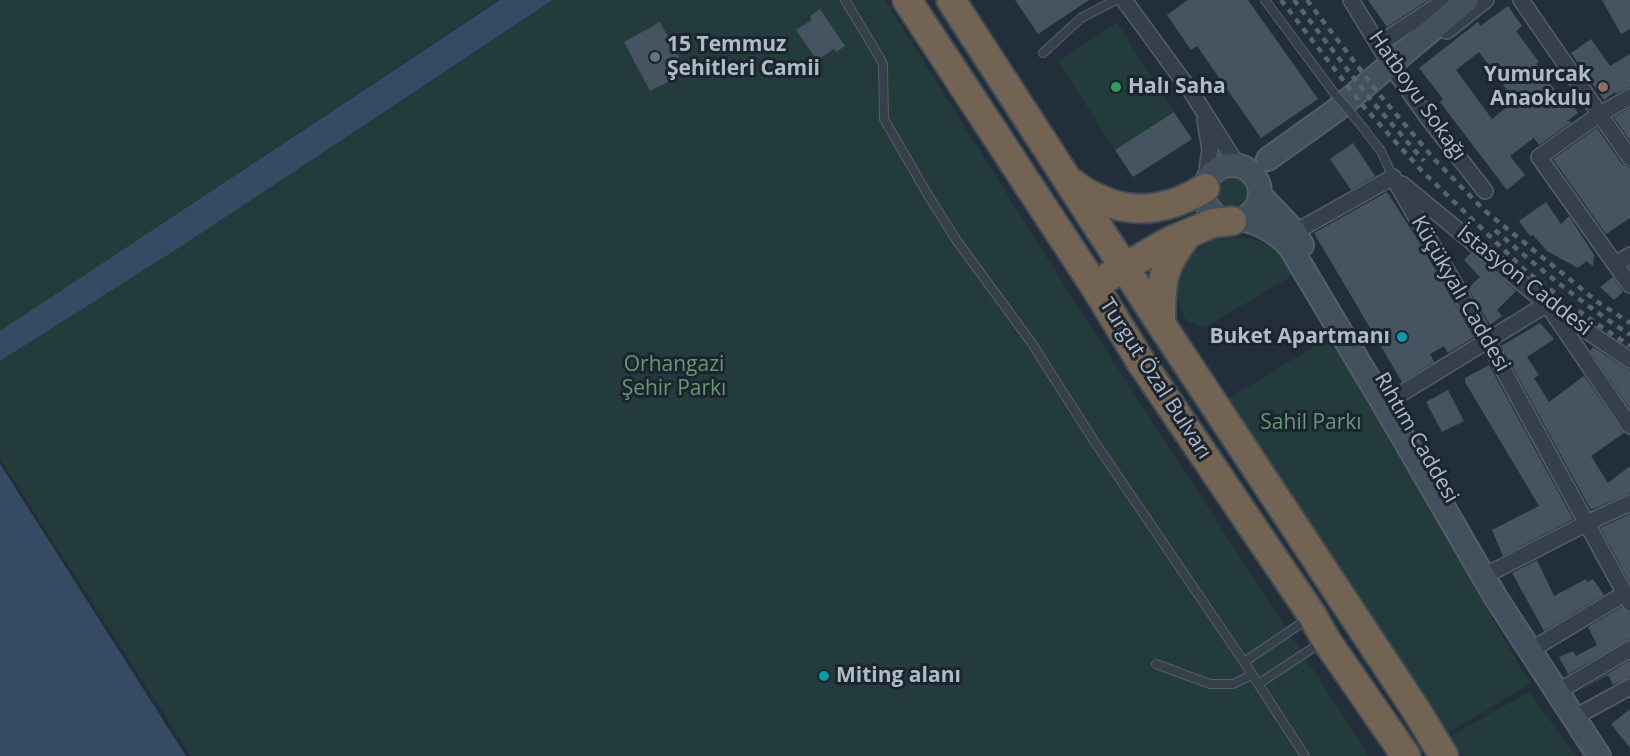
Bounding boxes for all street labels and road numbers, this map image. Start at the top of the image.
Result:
street label: Hatboyu Sokağı [1363,26,1471,166]
street label: Küçükyalı Caddesi [1405,212,1515,376]
street label: İstasyon Caddesi [1452,221,1596,341]
street label: Turgut Özal Bulvarı [1094,294,1216,464]
street label: Rıhtım Caddesi [1368,368,1464,508]

